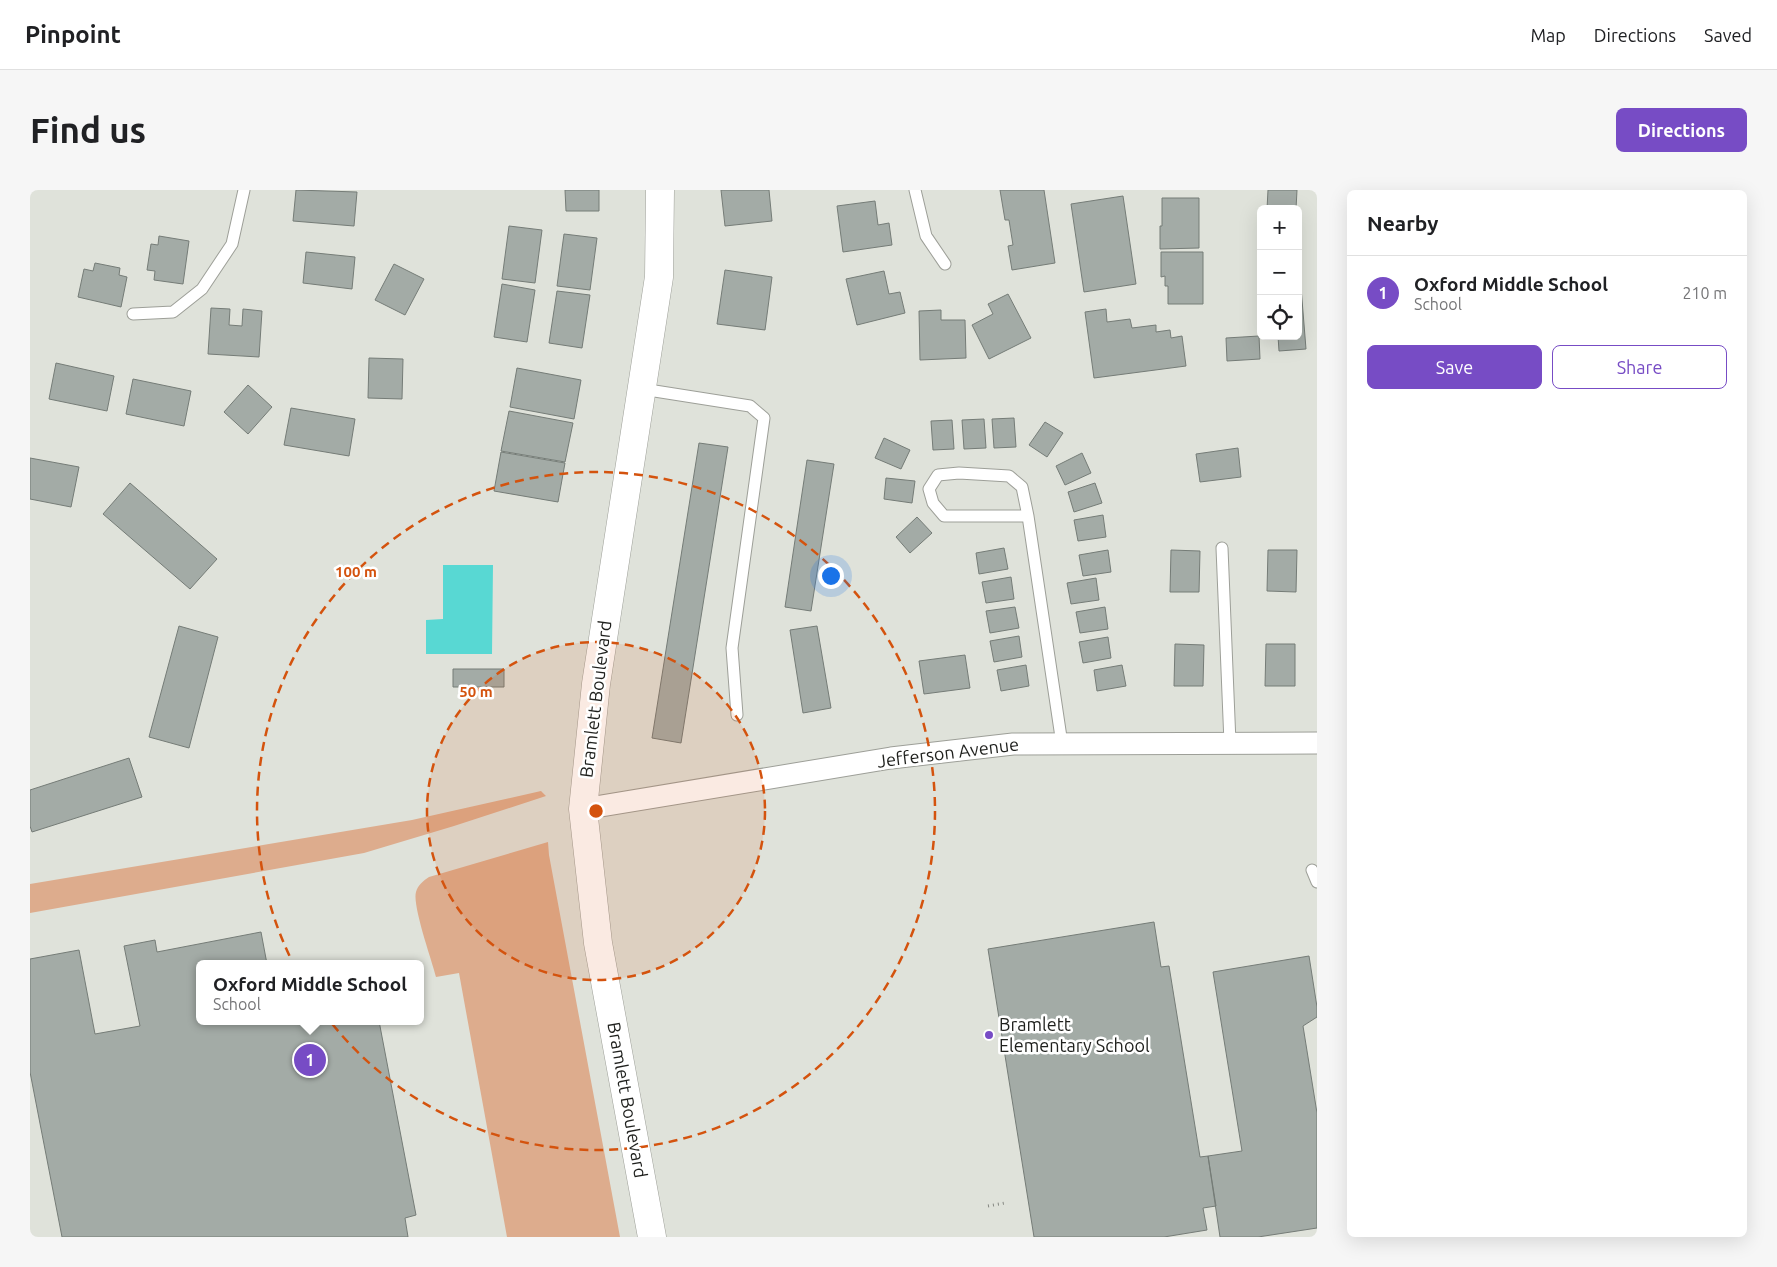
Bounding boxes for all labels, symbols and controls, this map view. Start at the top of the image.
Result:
text: Pinpoint [25,21,121,48]
text: Map [1530,25,1566,45]
text: Directions [1594,25,1676,45]
text: Saved [1704,25,1752,45]
button: Directions [1616,108,1747,152]
text: Find us [30,110,146,150]
map controls [1257,205,1302,340]
button: + [1257,205,1302,250]
text: Nearby [1367,211,1438,235]
button: − [1257,250,1302,295]
text: Oxford Middle School [1414,273,1608,295]
text: 1 [1378,284,1388,302]
text: 210 m [1682,284,1727,302]
button: locate [1257,295,1302,340]
text: School [1414,295,1462,313]
button: Save [1367,345,1542,389]
button: Share [1552,345,1727,389]
text: 100 m [335,563,377,580]
your location [818,563,844,589]
street label: Bramlett Boulevard [575,619,615,779]
text: 50 m [459,683,493,700]
street label: Jefferson Avenue [876,733,1020,771]
centre of rings [587,802,605,820]
popup [196,960,424,1025]
text: Oxford Middle School [213,973,407,995]
text: School [213,995,261,1013]
place label: Bramlett Elementary School [999,1014,1150,1055]
street label: Bramlett Boulevard [604,1020,652,1179]
marker: Bramlett Elementary School [983,1029,995,1041]
pin: 1 [294,1041,326,1079]

